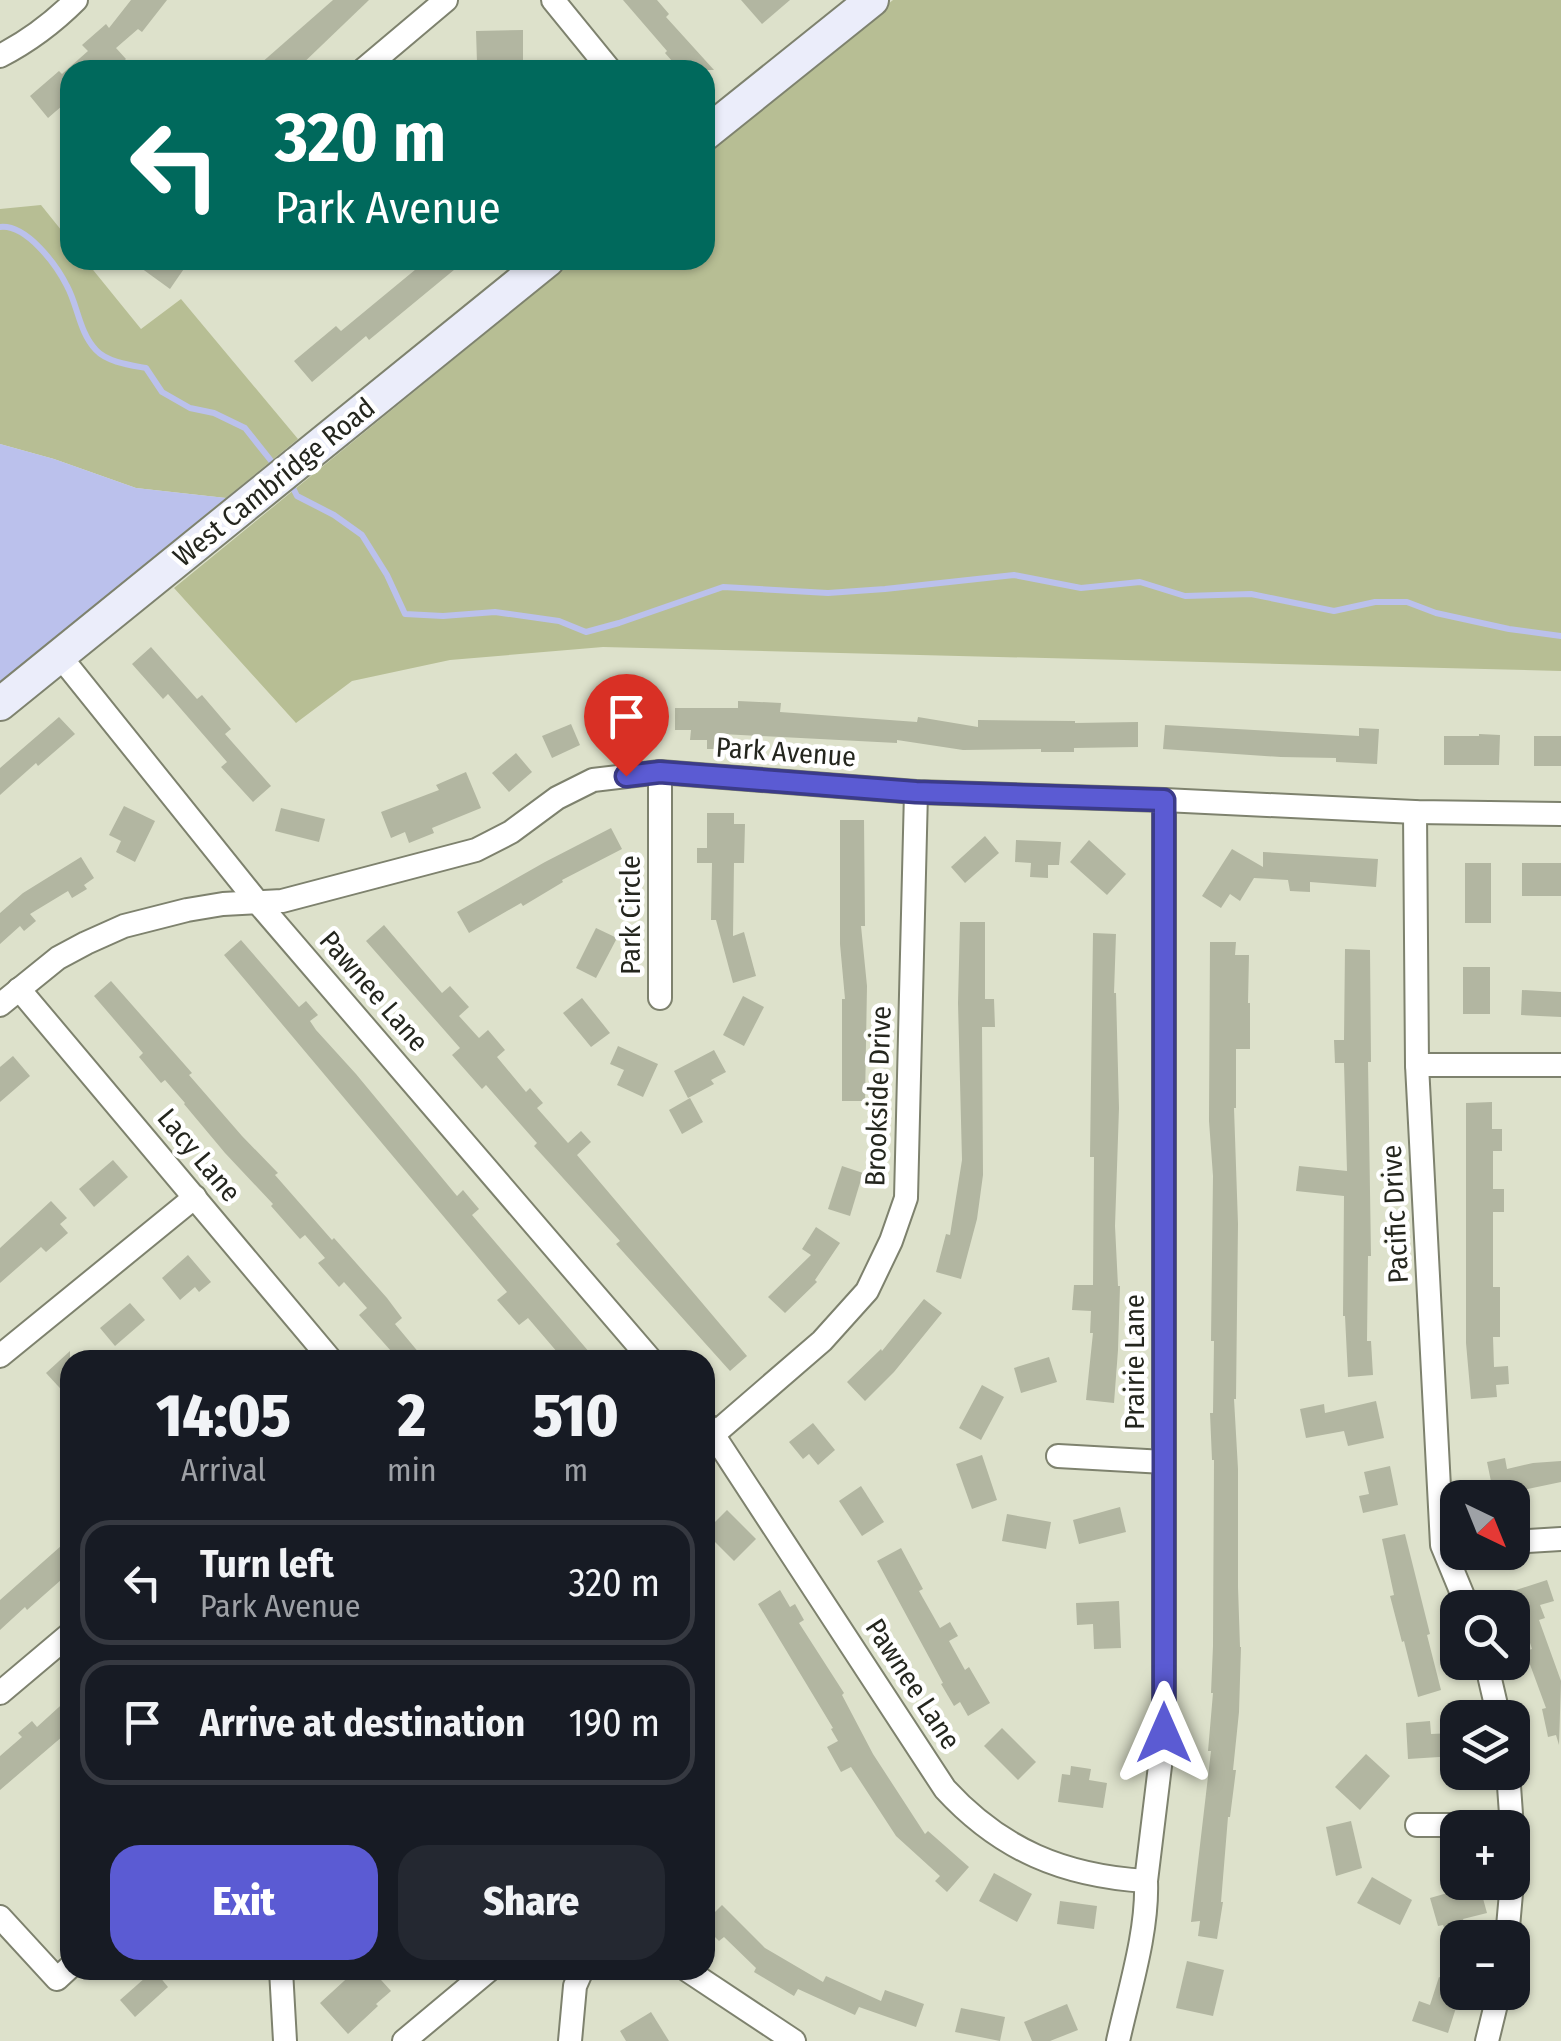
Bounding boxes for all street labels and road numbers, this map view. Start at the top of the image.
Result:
street label: West Cambridge Road [167,391,381,573]
street label: Park Avenue [715,731,857,773]
street label: Park Circle [614,855,647,975]
street label: Pawnee Lane [313,924,435,1058]
street label: Brookside Drive [858,1005,898,1187]
street label: Lacy Lane [151,1102,247,1208]
street label: Pacific Drive [1375,1144,1415,1284]
street label: Prairie Lane [1118,1294,1151,1430]
street label: Pawnee Lane [859,1613,967,1755]

